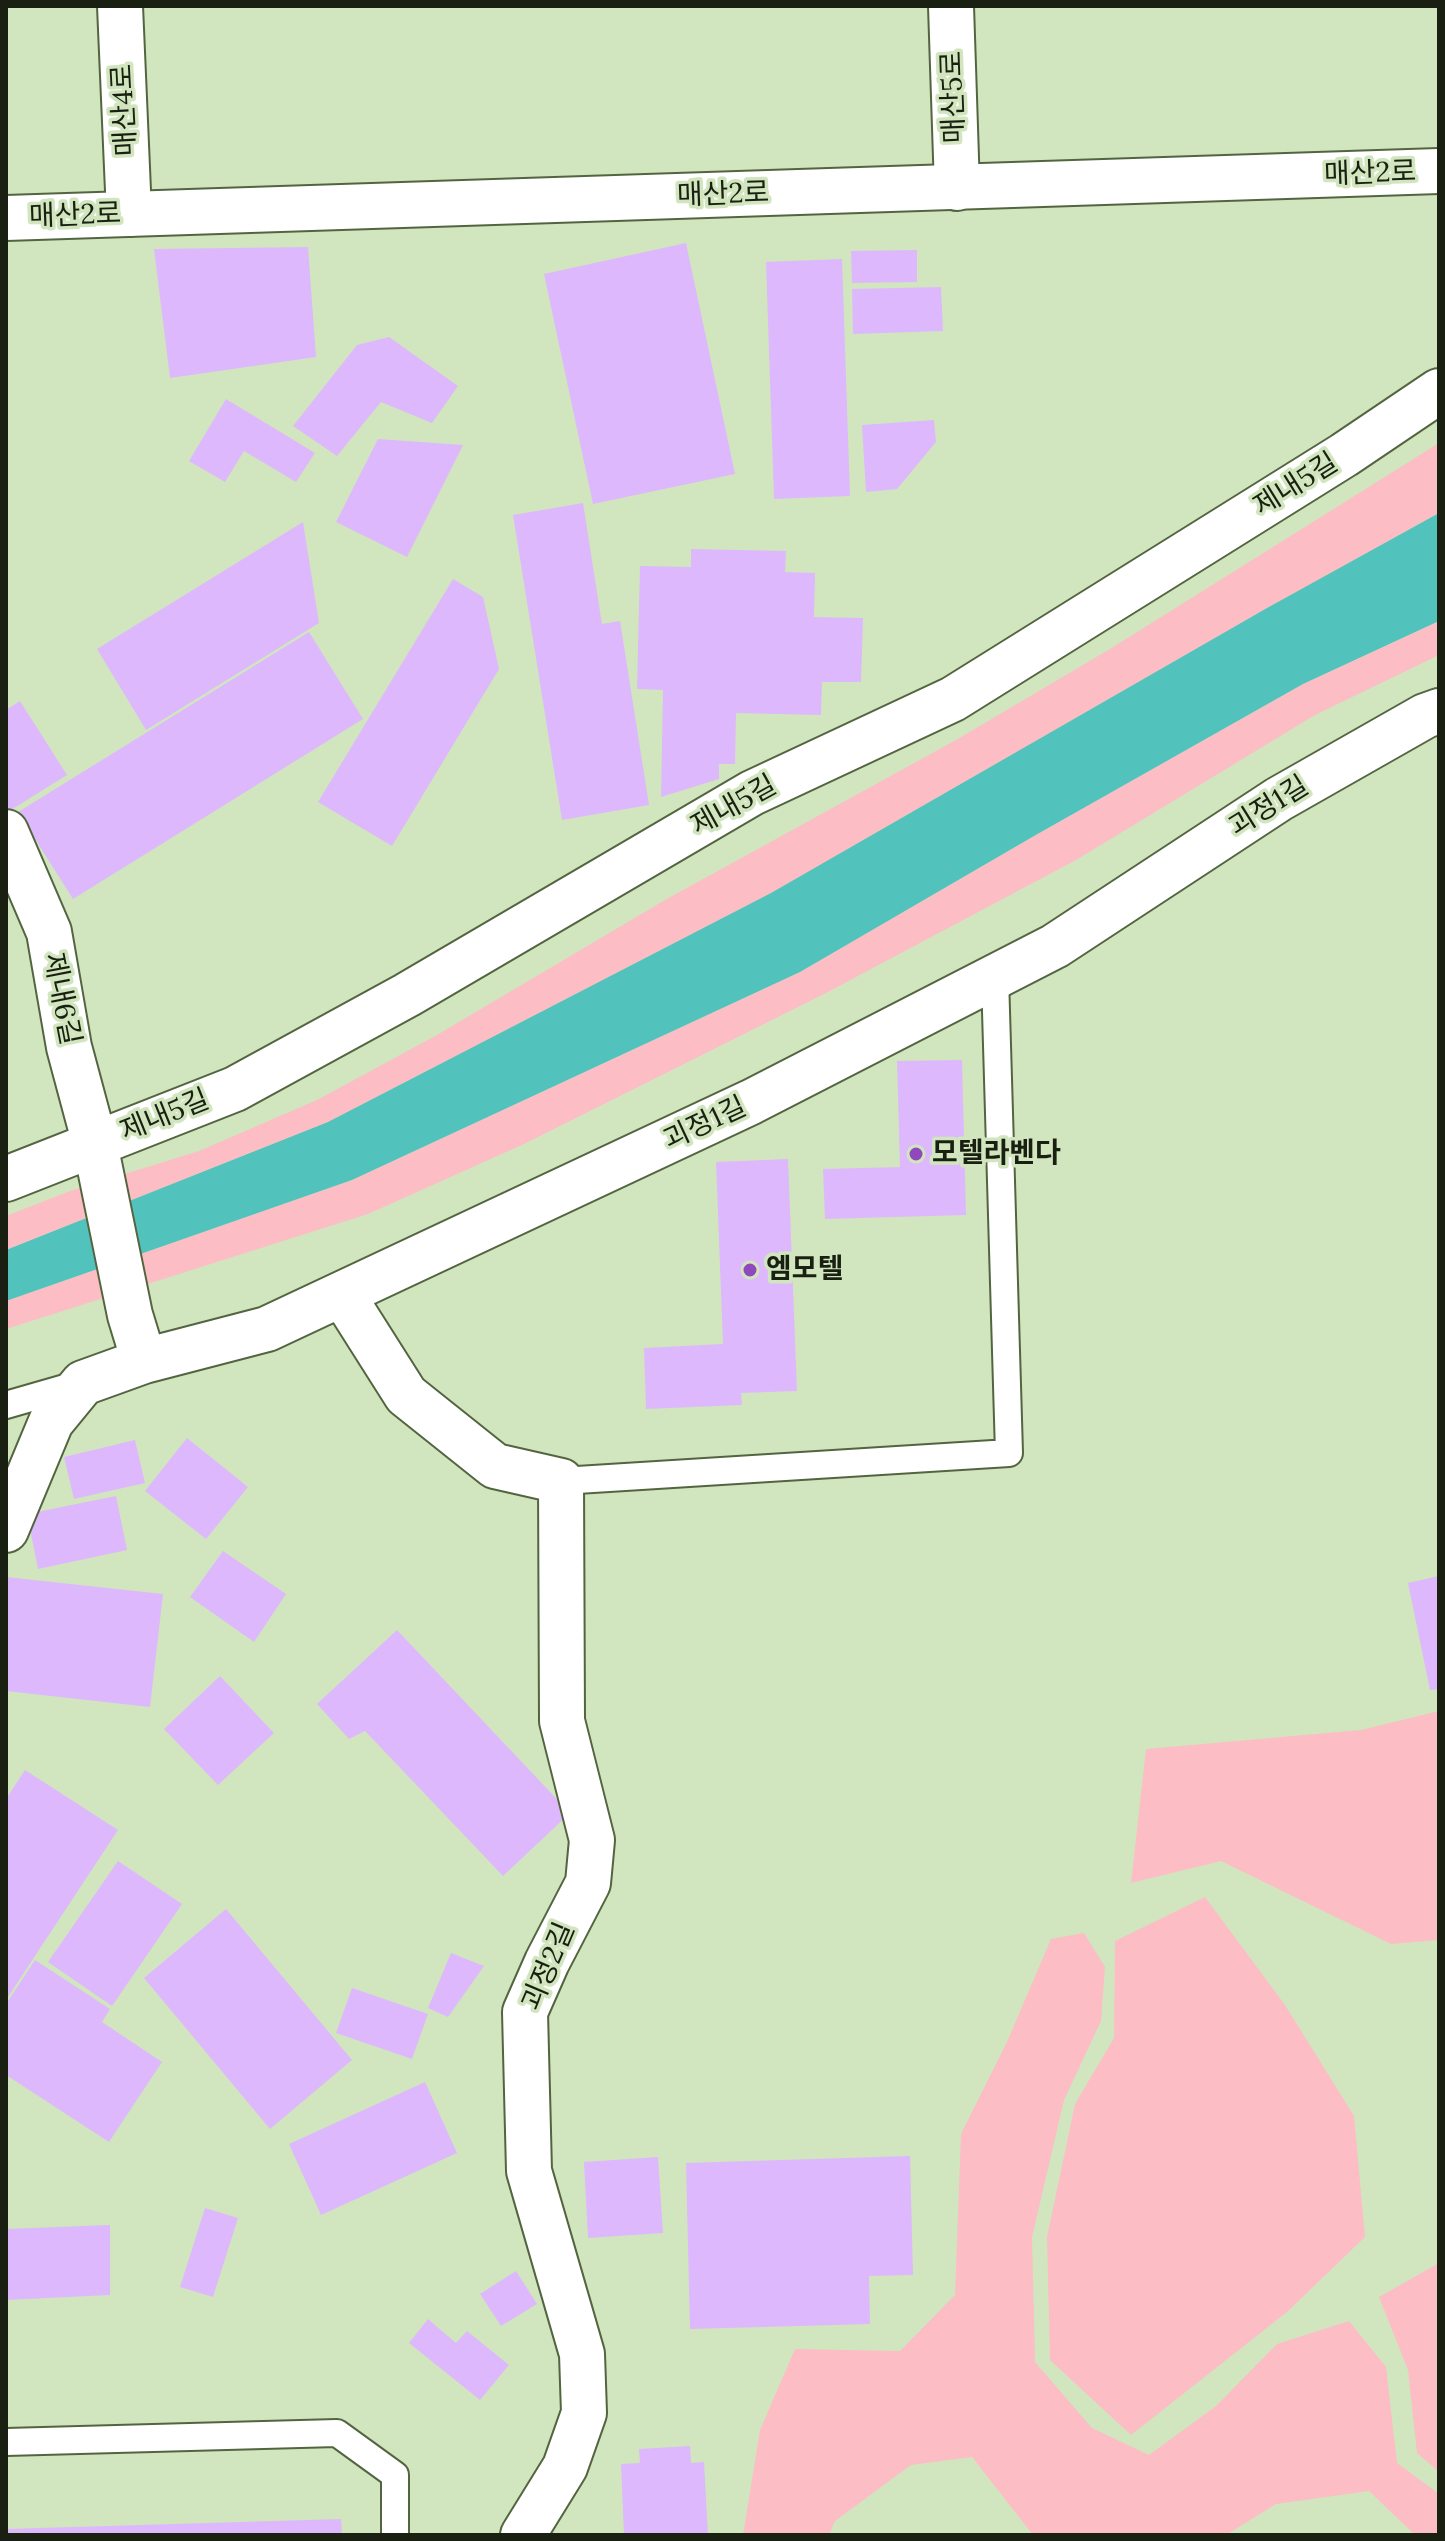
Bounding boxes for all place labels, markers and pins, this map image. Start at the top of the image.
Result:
place label: 모텔라벤다 [932,1137,1061,1171]
marker: 모텔라벤다 [907,1145,925,1163]
place label: 엠모텔 [766,1253,843,1287]
marker: 엠모텔 [741,1261,759,1279]

